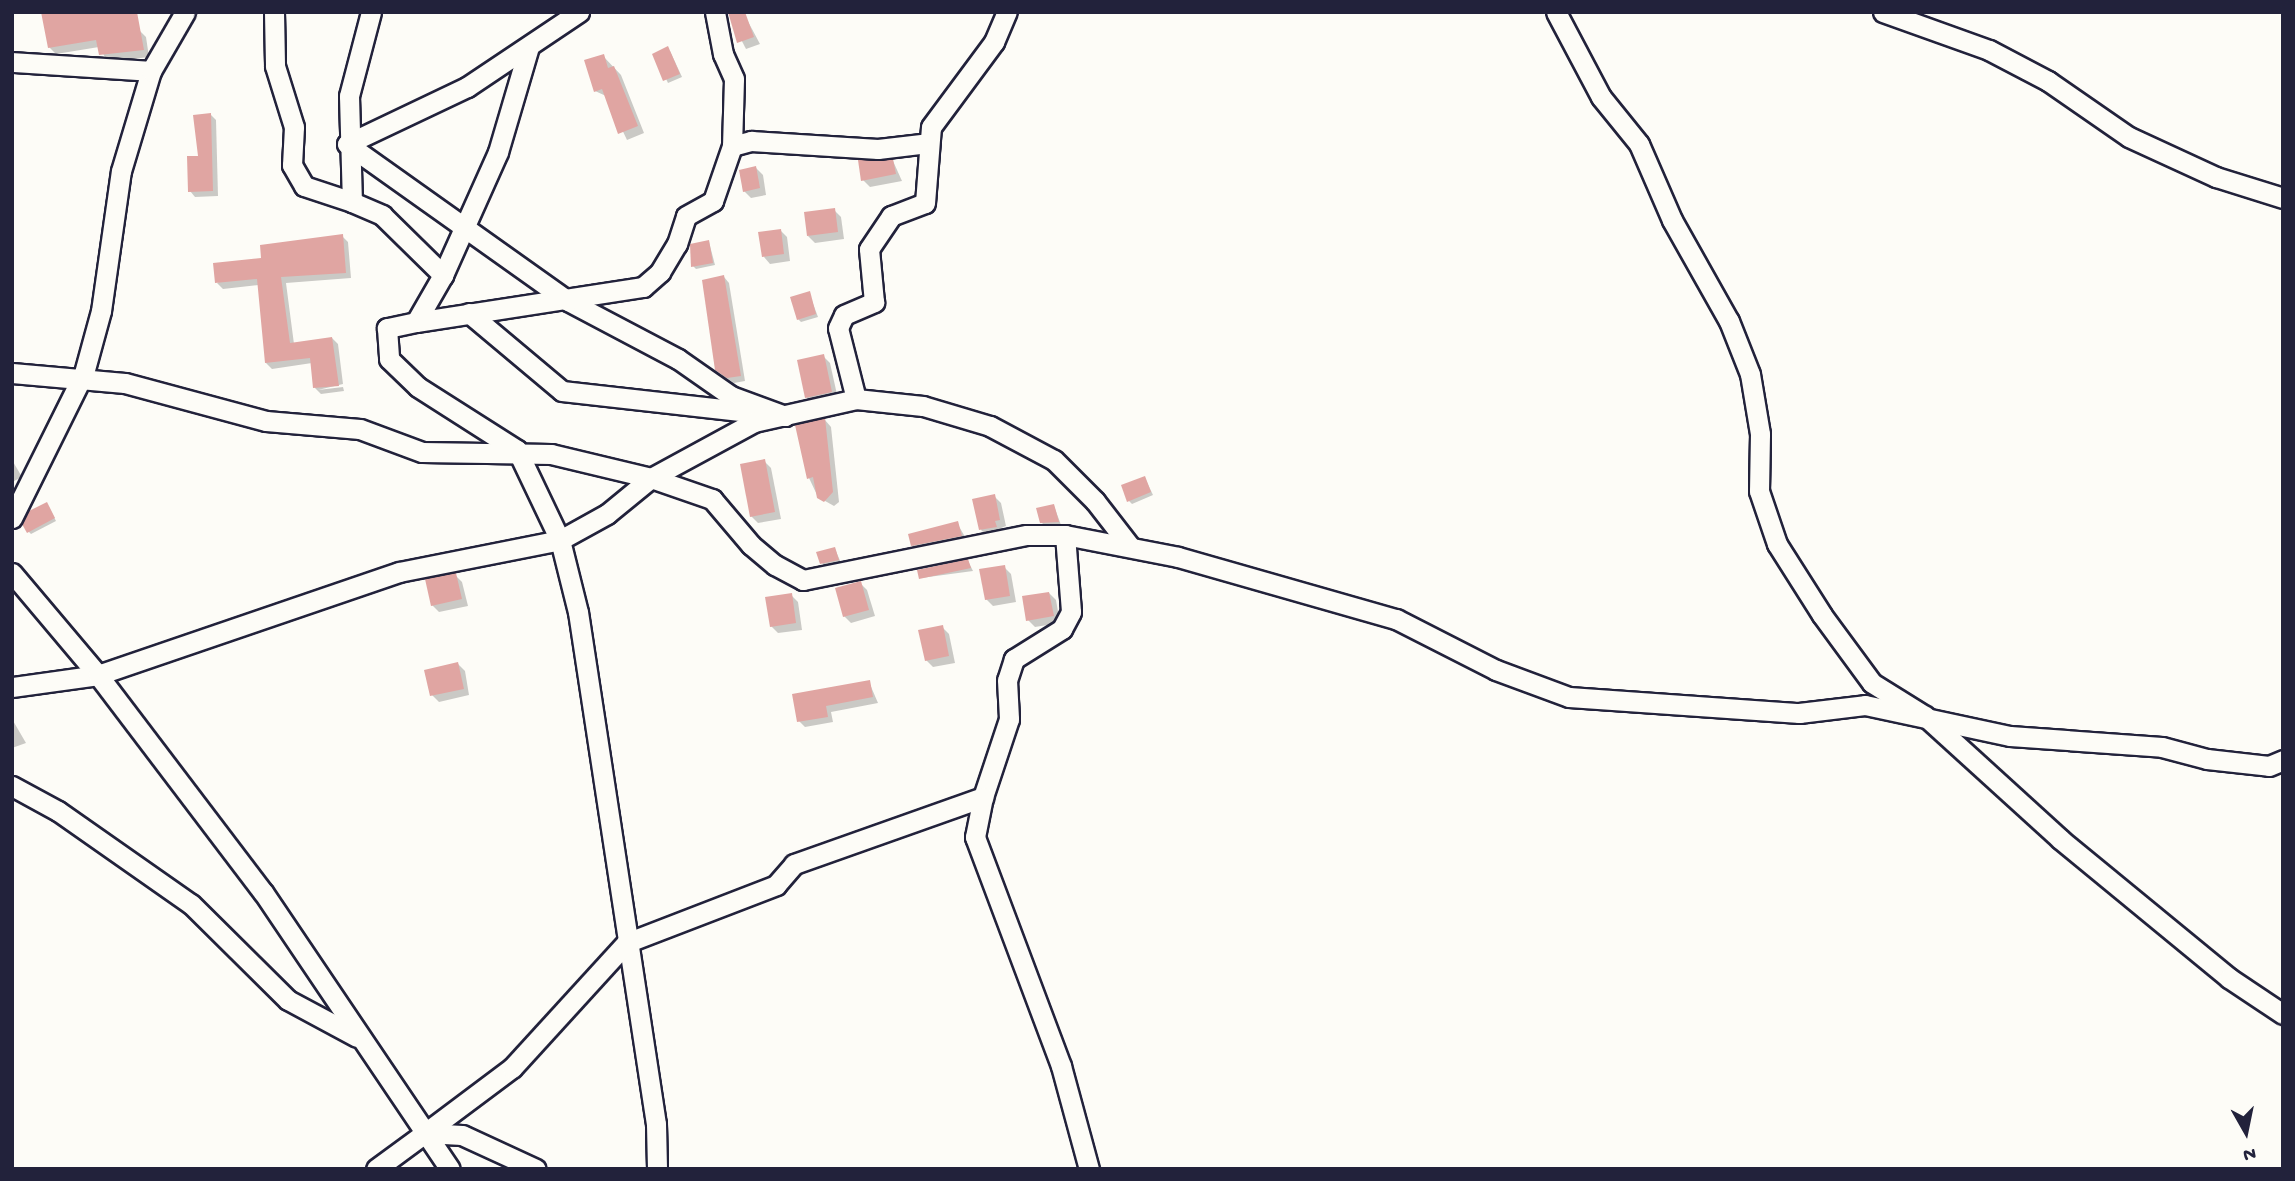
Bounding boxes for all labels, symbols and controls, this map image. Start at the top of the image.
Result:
north arrow [2211,1097,2281,1167]
text: N [2241,1141,2257,1166]

